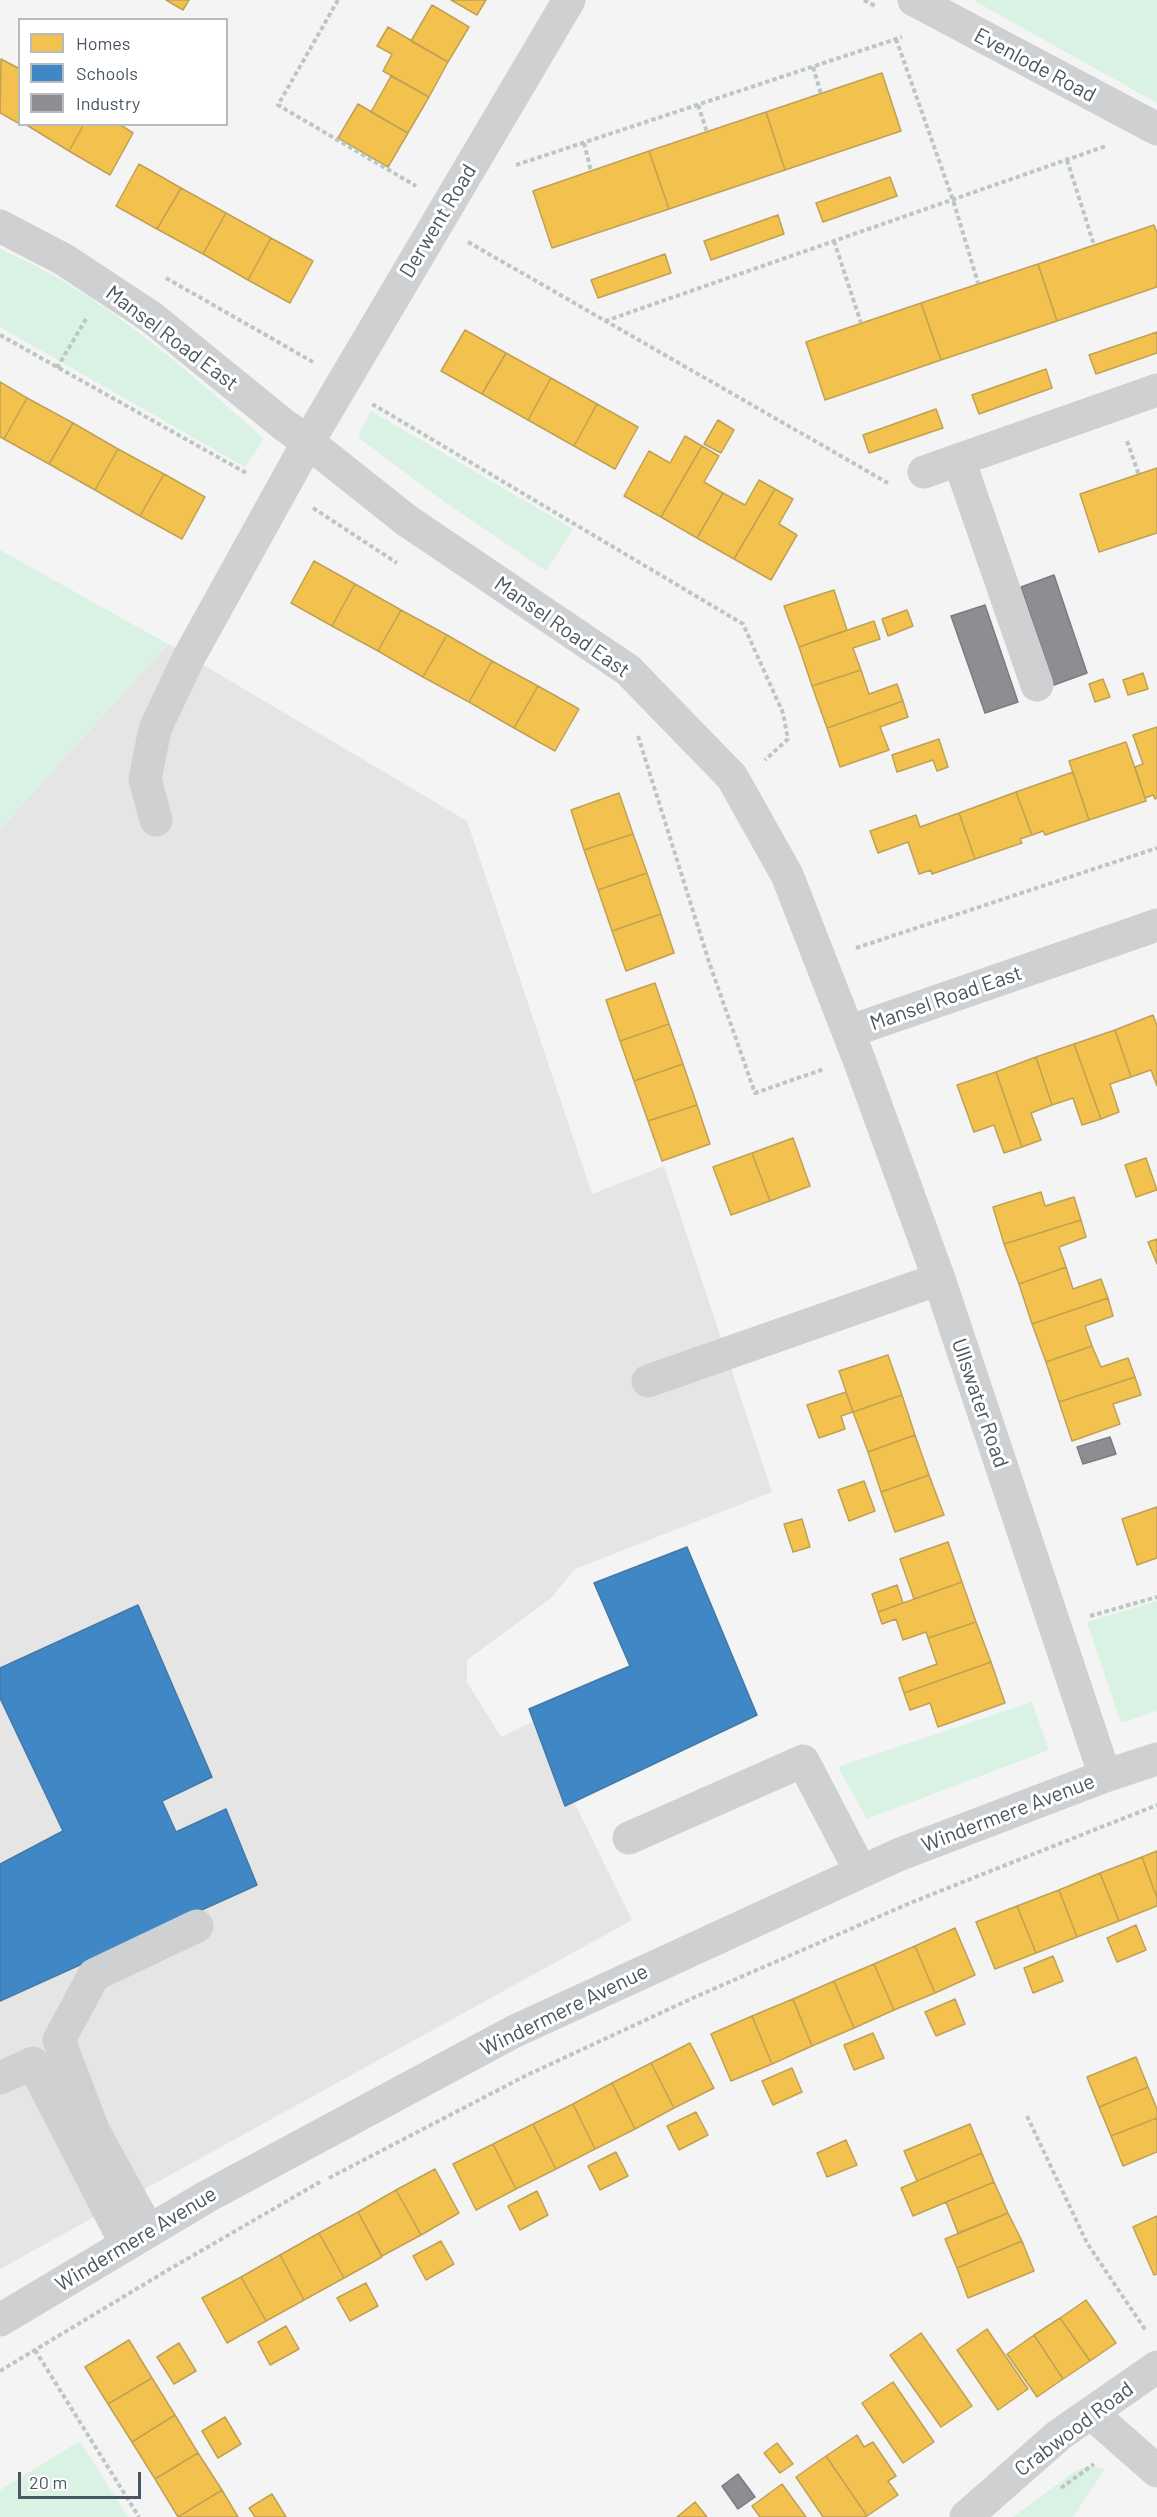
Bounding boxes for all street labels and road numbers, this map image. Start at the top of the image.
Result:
street label: Evenlode Road [970,22,1100,108]
street label: Derwent Road [394,160,482,282]
street label: Mansel Road East [101,280,243,396]
street label: Mansel Road East [490,571,634,683]
street label: Mansel Road East [867,960,1025,1036]
street label: Ullswater Road [946,1335,1014,1471]
street label: Windermere Avenue [918,1768,1098,1858]
street label: Windermere Avenue [476,1958,652,2062]
street label: Windermere Avenue [51,2181,221,2297]
street label: Crabwood Road [1010,2376,1138,2482]

